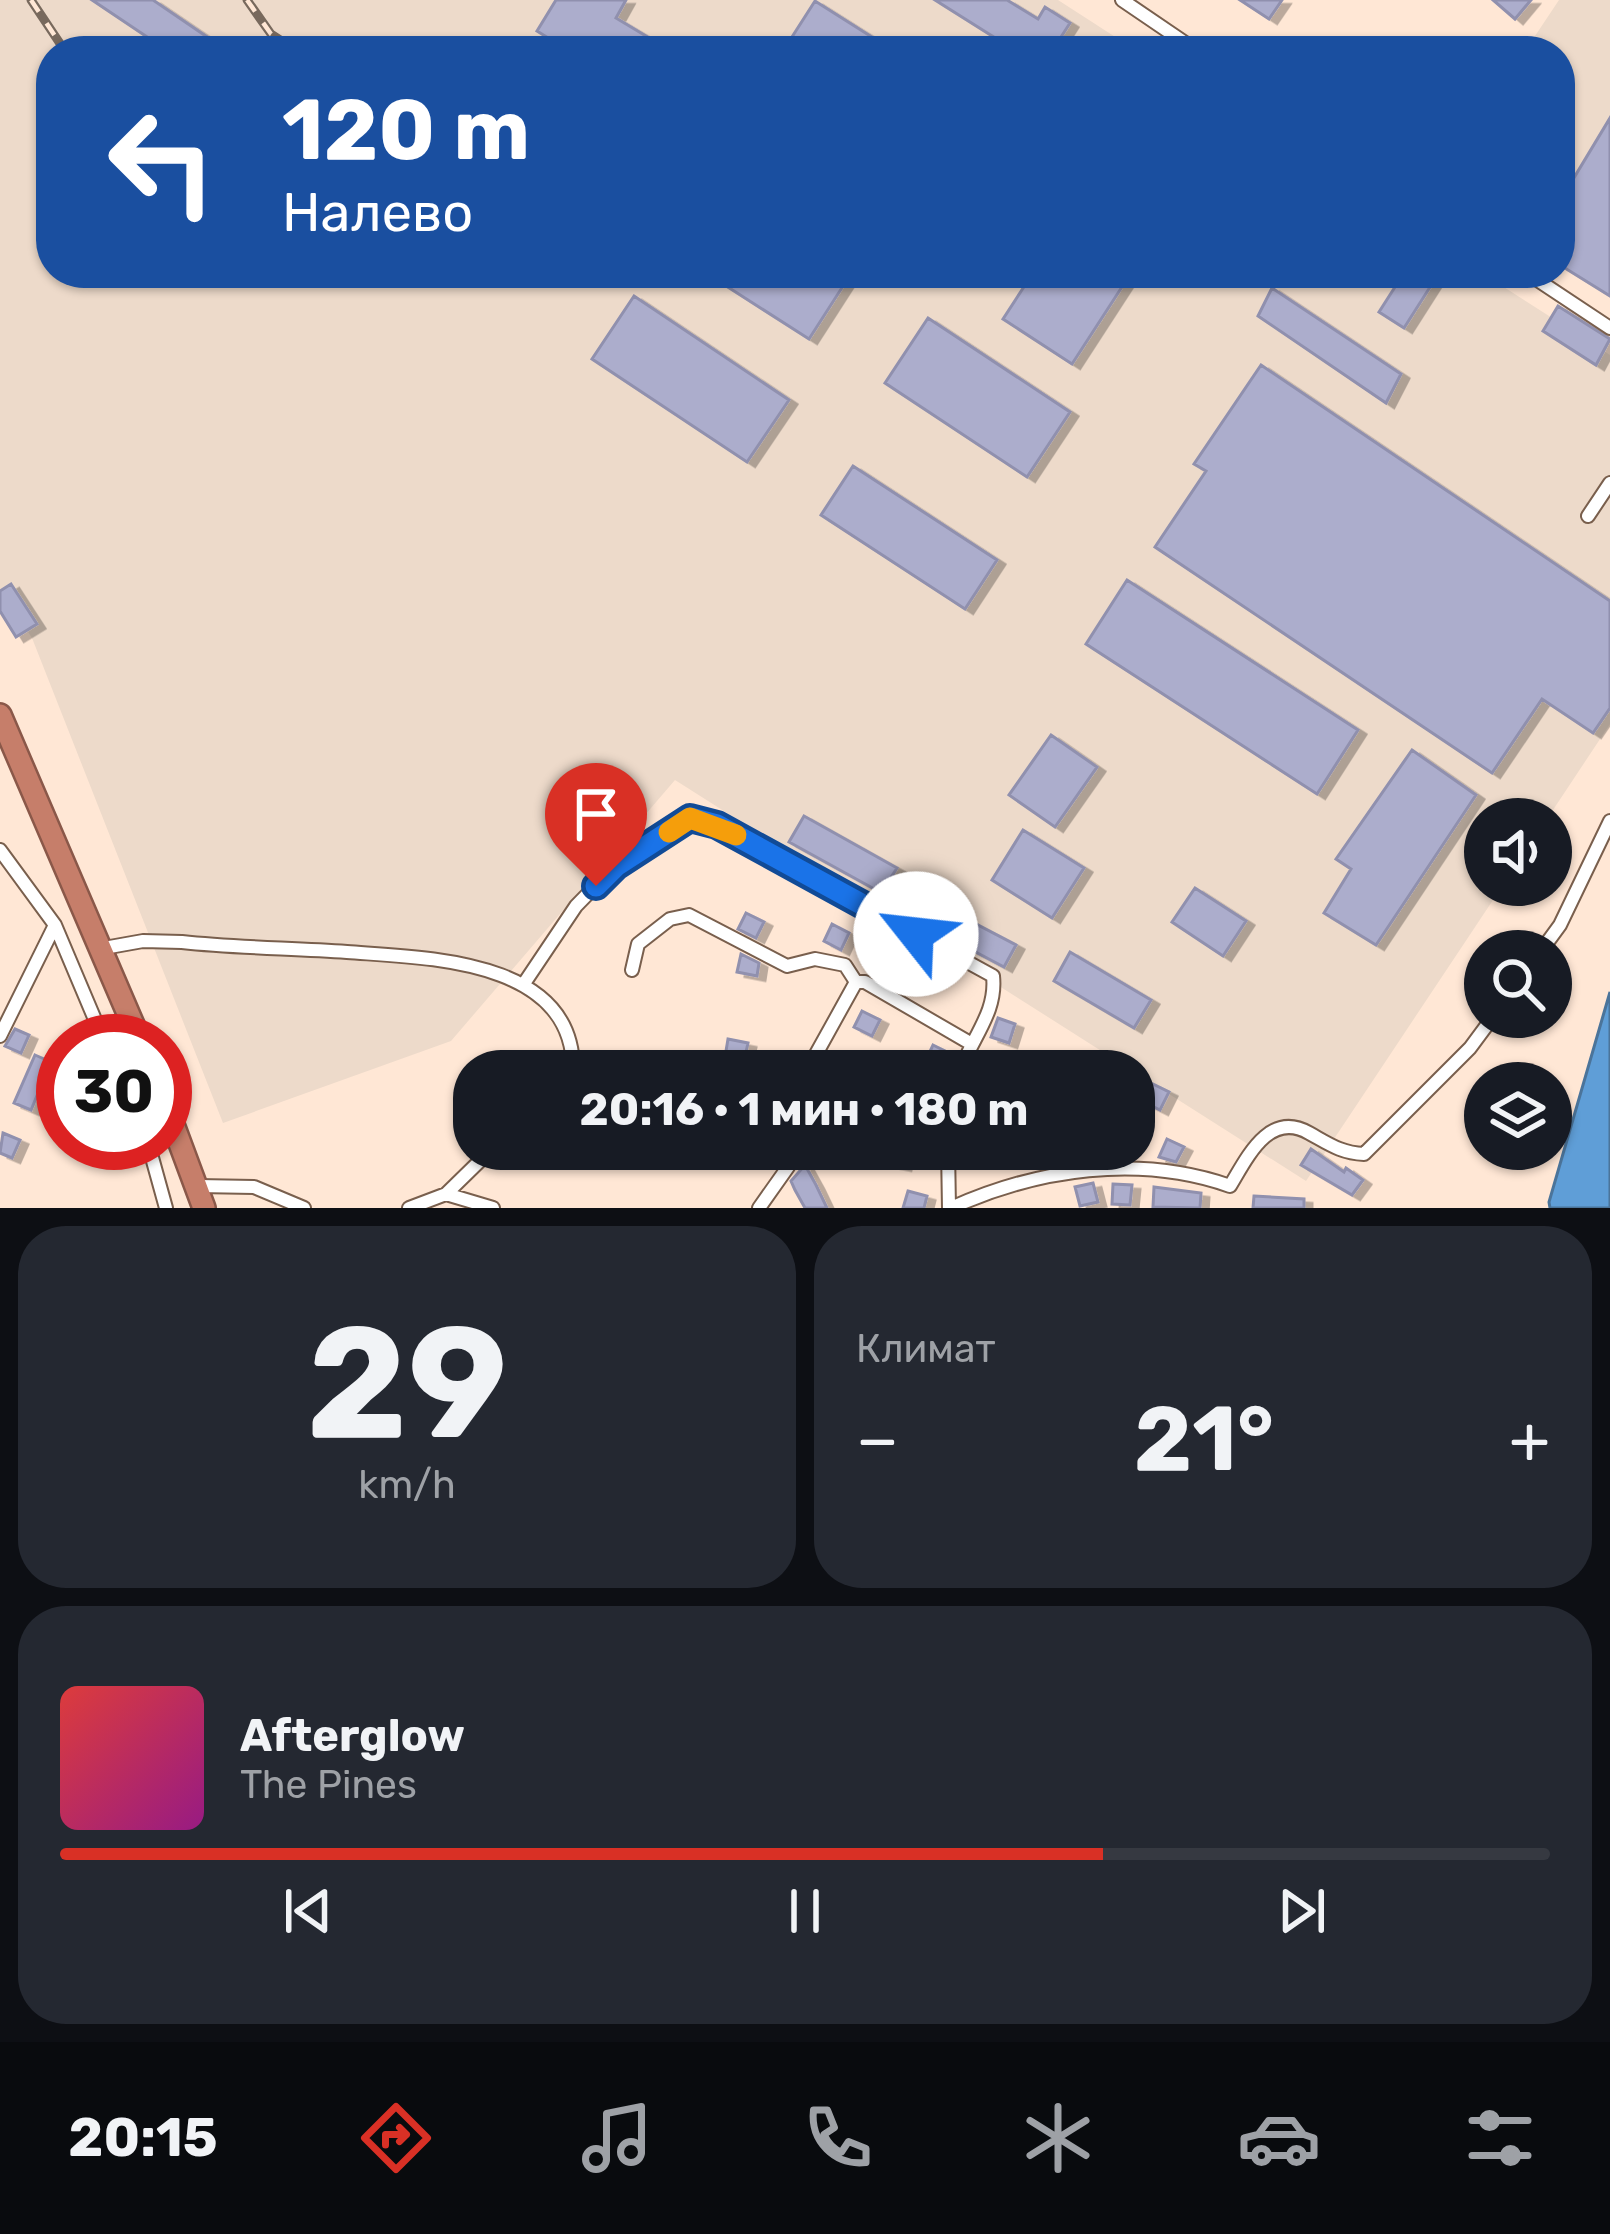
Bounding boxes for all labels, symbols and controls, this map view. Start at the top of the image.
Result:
text: 120 m [282,80,530,180]
icon: left [84,84,240,240]
text: Налево [282,181,473,245]
pin [545,763,647,886]
icon: arrive [563,781,629,847]
map controls [1464,798,1572,1170]
button: sound [1464,798,1572,906]
position arrow [853,871,979,997]
button: search [1464,930,1572,1038]
speed limit sign: 30 [36,1014,192,1170]
button: layers [1464,1062,1572,1170]
text: 20:16 · 1 мин · 180 m [580,1083,1028,1136]
text: 29 [306,1291,508,1476]
text: Климат [856,1326,995,1372]
text: 21° [1134,1386,1274,1493]
text: − [856,1400,899,1479]
text: + [1509,1400,1550,1479]
text: km/h [358,1462,456,1508]
text: Afterglow [240,1709,465,1762]
text: The Pines [240,1762,417,1808]
icon: previous [275,1878,341,1944]
icon: pause [772,1878,838,1944]
icon: next [1269,1878,1335,1944]
icon: directions [354,2096,438,2180]
icon: music [575,2096,659,2180]
icon: phone [796,2096,880,2180]
icon: climate [1016,2096,1100,2180]
icon: car [1237,2096,1321,2180]
icon: filters [1458,2096,1542,2180]
text: 20:15 [68,2106,218,2170]

